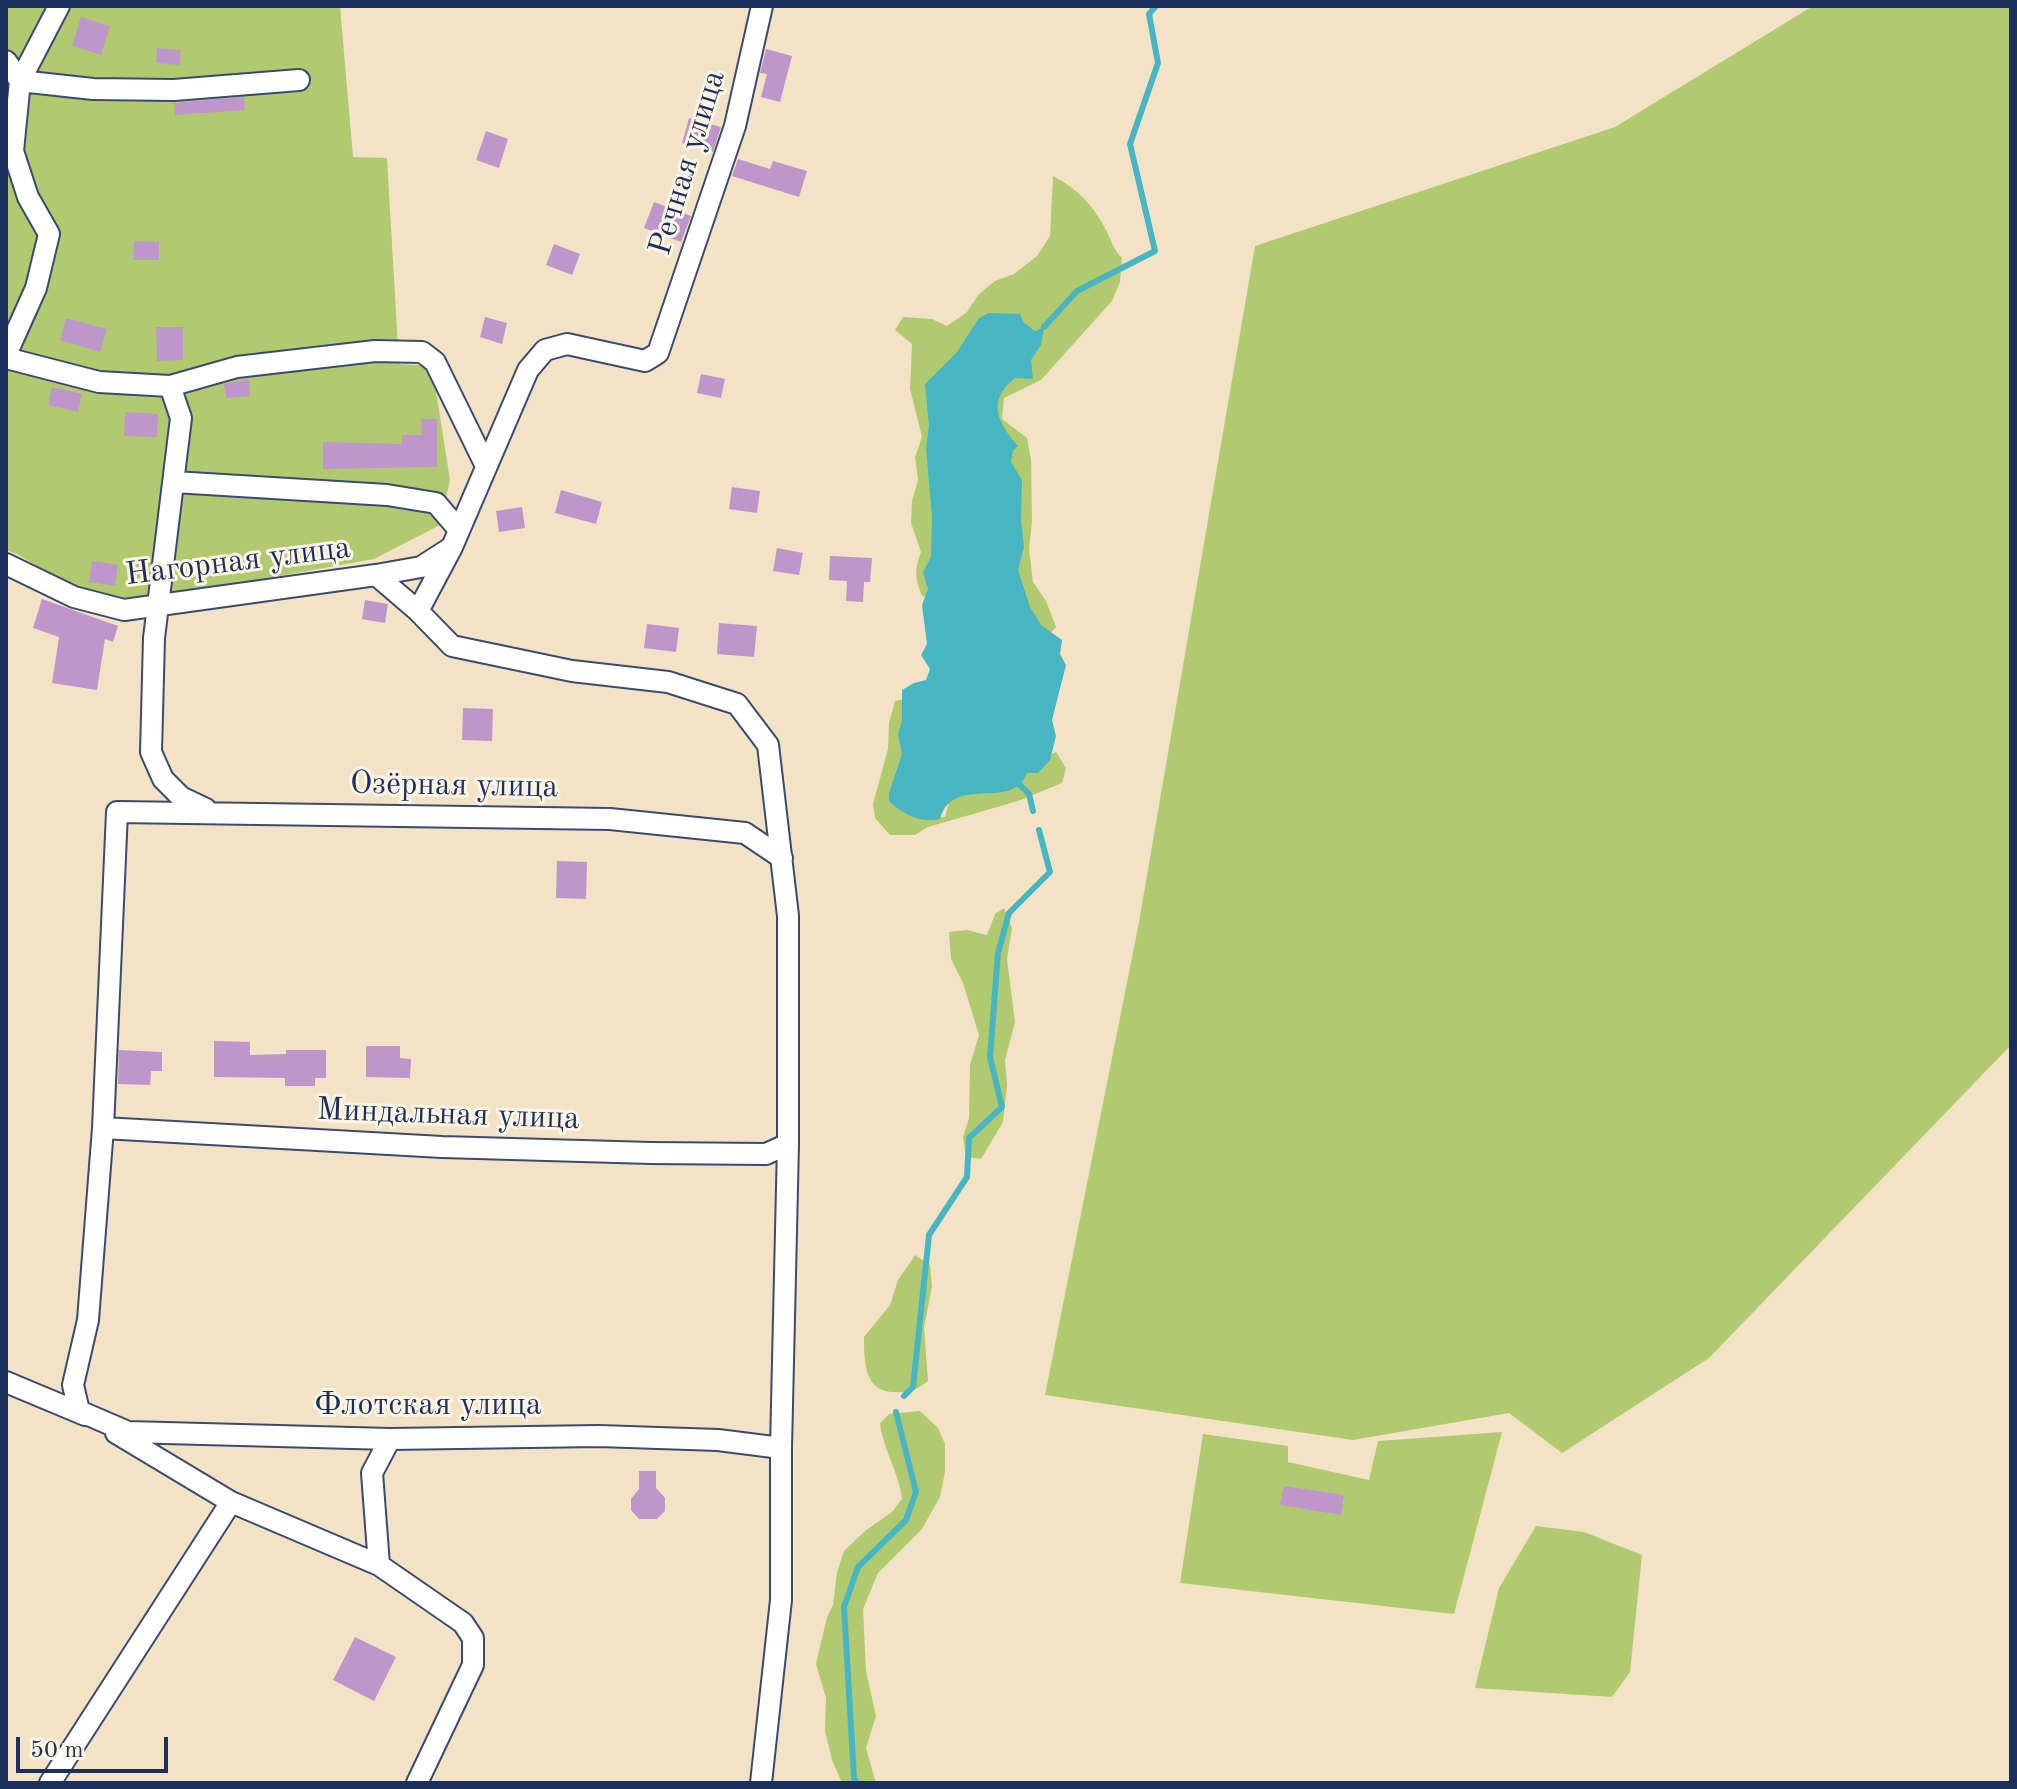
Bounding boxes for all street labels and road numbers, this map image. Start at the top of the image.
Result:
street label: Речная улица [642,66,734,260]
street label: Нагорная улица [123,529,353,595]
street label: Озёрная улица [349,765,559,807]
street label: Миндальная улица [316,1091,580,1139]
street label: Флотская улица [314,1387,542,1425]

